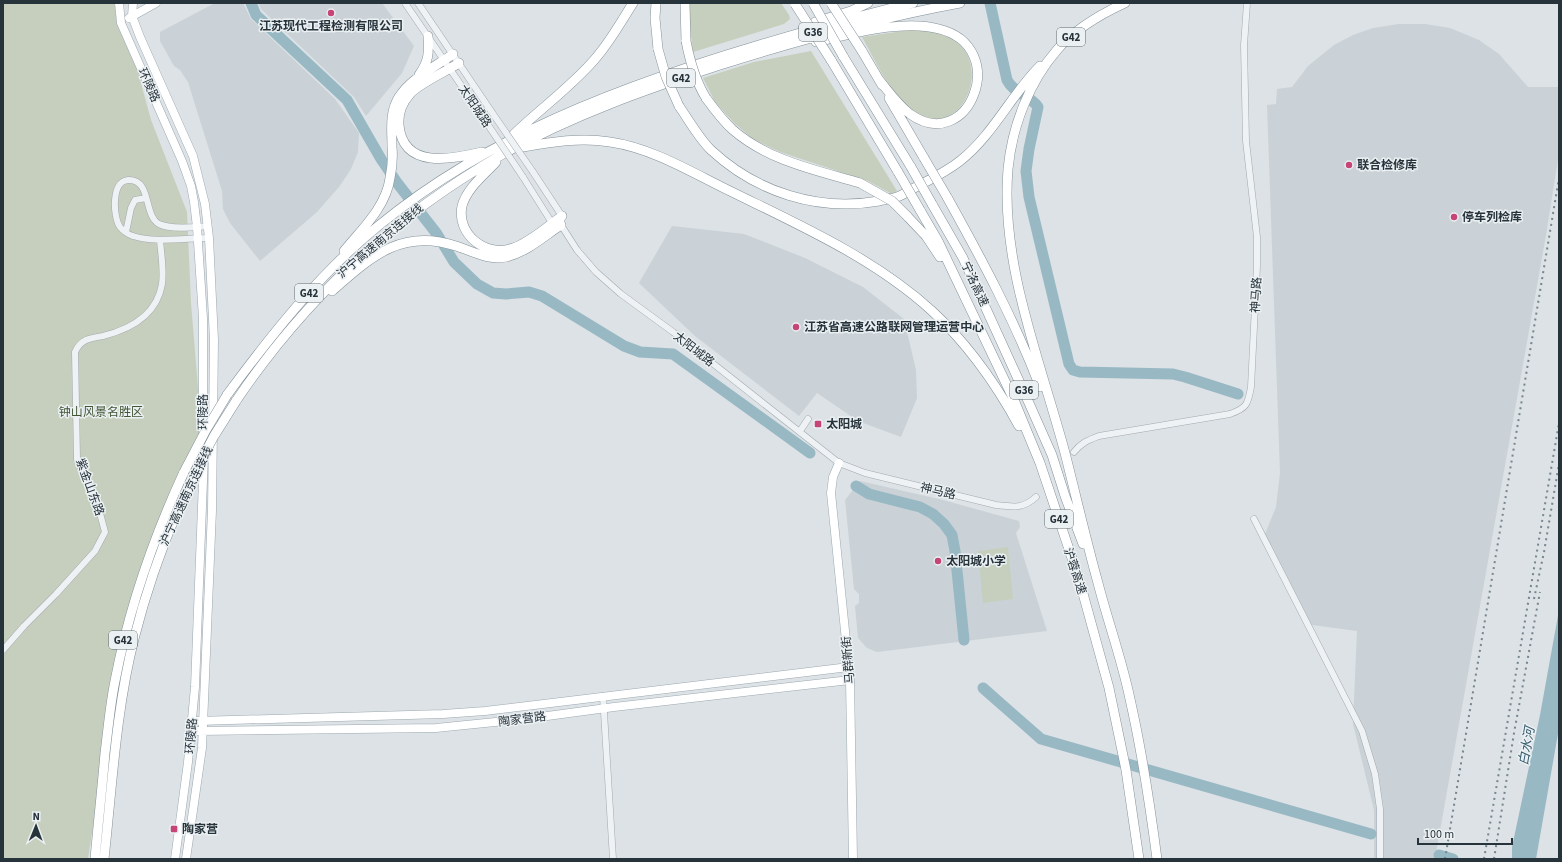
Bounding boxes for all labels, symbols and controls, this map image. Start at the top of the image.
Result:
marker: 江苏现代工程检测有限公司 [326,8,336,18]
place label: 江苏现代工程检测有限公司 [259,18,403,35]
road number: G36 [799,23,827,41]
road number: G42 [1057,28,1085,46]
street label: 环陵路 [133,65,164,105]
road number: G42 [667,69,695,87]
street label: 太阳城路 [454,82,495,131]
place label: 联合检修库 [1357,157,1417,174]
marker: 联合检修库 [1344,160,1354,170]
street label: 沪宁高速南京连接线 [333,200,427,283]
place label: 停车列检库 [1462,209,1522,226]
marker: 停车列检库 [1449,212,1459,222]
street label: 宁洛高速 [957,259,992,310]
street label: 神马路 [1247,277,1266,313]
road number: G42 [295,284,323,302]
place label: 江苏省高速公路联网管理运营中心 [804,319,984,336]
marker: 江苏省高速公路联网管理运营中心 [791,322,801,332]
street label: 太阳城路 [670,328,718,371]
road number: G36 [1010,381,1038,399]
street label: 环陵路 [195,394,212,430]
park label: 钟山风景名胜区 [59,404,143,421]
place label: 太阳城 [826,416,862,433]
marker: 太阳城 [813,419,823,429]
street label: 沪宁高速南京连接线 [156,444,217,549]
street label: 紫金山东路 [71,456,108,518]
street label: 神马路 [918,479,957,504]
road number: G42 [1045,510,1073,528]
street label: 沪蓉高速 [1059,546,1090,597]
place label: 太阳城小学 [946,553,1006,570]
marker: 太阳城小学 [933,556,943,566]
road number: G42 [109,631,137,649]
street label: 马群新街 [838,635,859,685]
street label: 陶家营路 [497,708,547,731]
street label: 环陵路 [181,717,202,755]
water label: 白水河 [1515,722,1540,767]
north arrow [16,806,56,846]
text: N [32,809,40,824]
scale bar [1418,820,1512,846]
place label: 陶家营 [182,821,218,838]
marker: 陶家营 [169,824,179,834]
text: 100 m [1424,826,1454,843]

